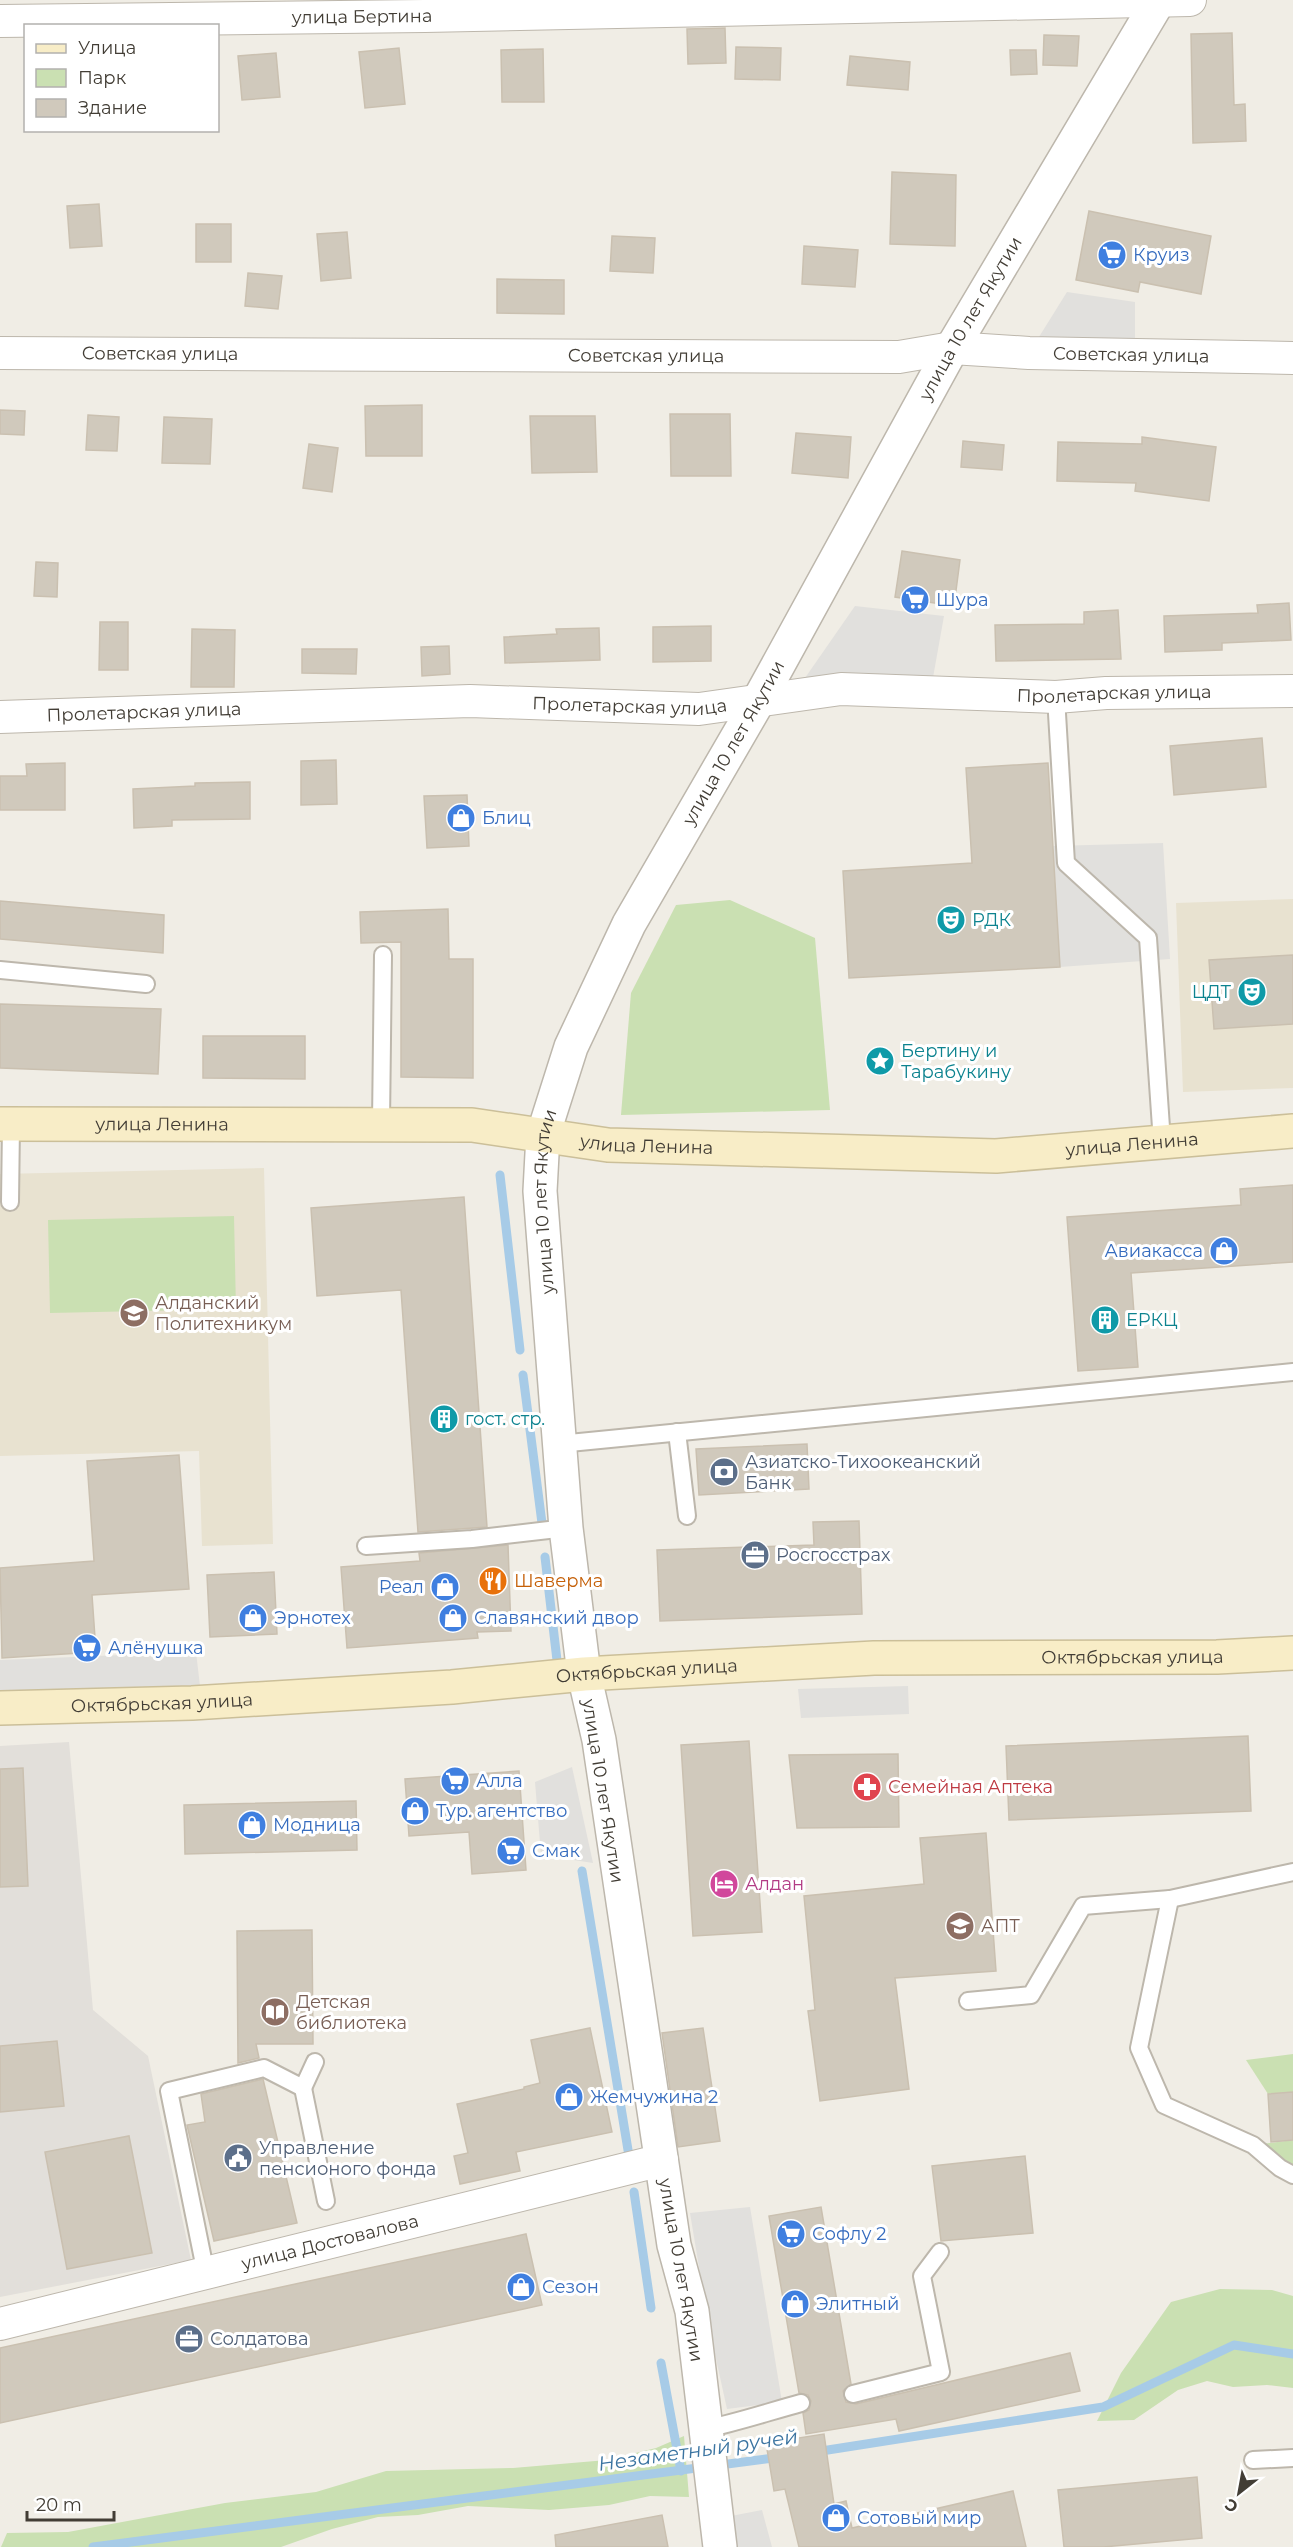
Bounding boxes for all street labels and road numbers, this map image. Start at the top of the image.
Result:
street label: улица Бертина [290,5,433,29]
street label: улица 10 лет Якутии [914,233,1027,405]
street label: Советская улица [82,342,238,365]
street label: Советская улица [1053,342,1209,367]
street label: Советская улица [568,345,724,367]
street label: улица 10 лет Якутии [677,657,789,830]
street label: Пролетарская улица [1016,681,1211,708]
street label: Пролетарская улица [532,692,728,720]
street label: Пролетарская улица [46,698,242,726]
street label: улица 10 лет Якутии [529,1106,562,1296]
street label: улица Ленина [94,1113,229,1135]
street label: улица Ленина [1064,1128,1199,1161]
street label: улица Ленина [578,1130,714,1159]
street label: Октябрьская улица [1041,1646,1224,1669]
street label: Октябрьская улица [555,1655,738,1688]
street label: Октябрьская улица [71,1688,254,1717]
street label: улица 10 лет Якутии [577,1696,628,1885]
street label: улица 10 лет Якутии [654,2176,708,2363]
street label: улица Достовалова [238,2210,421,2275]

